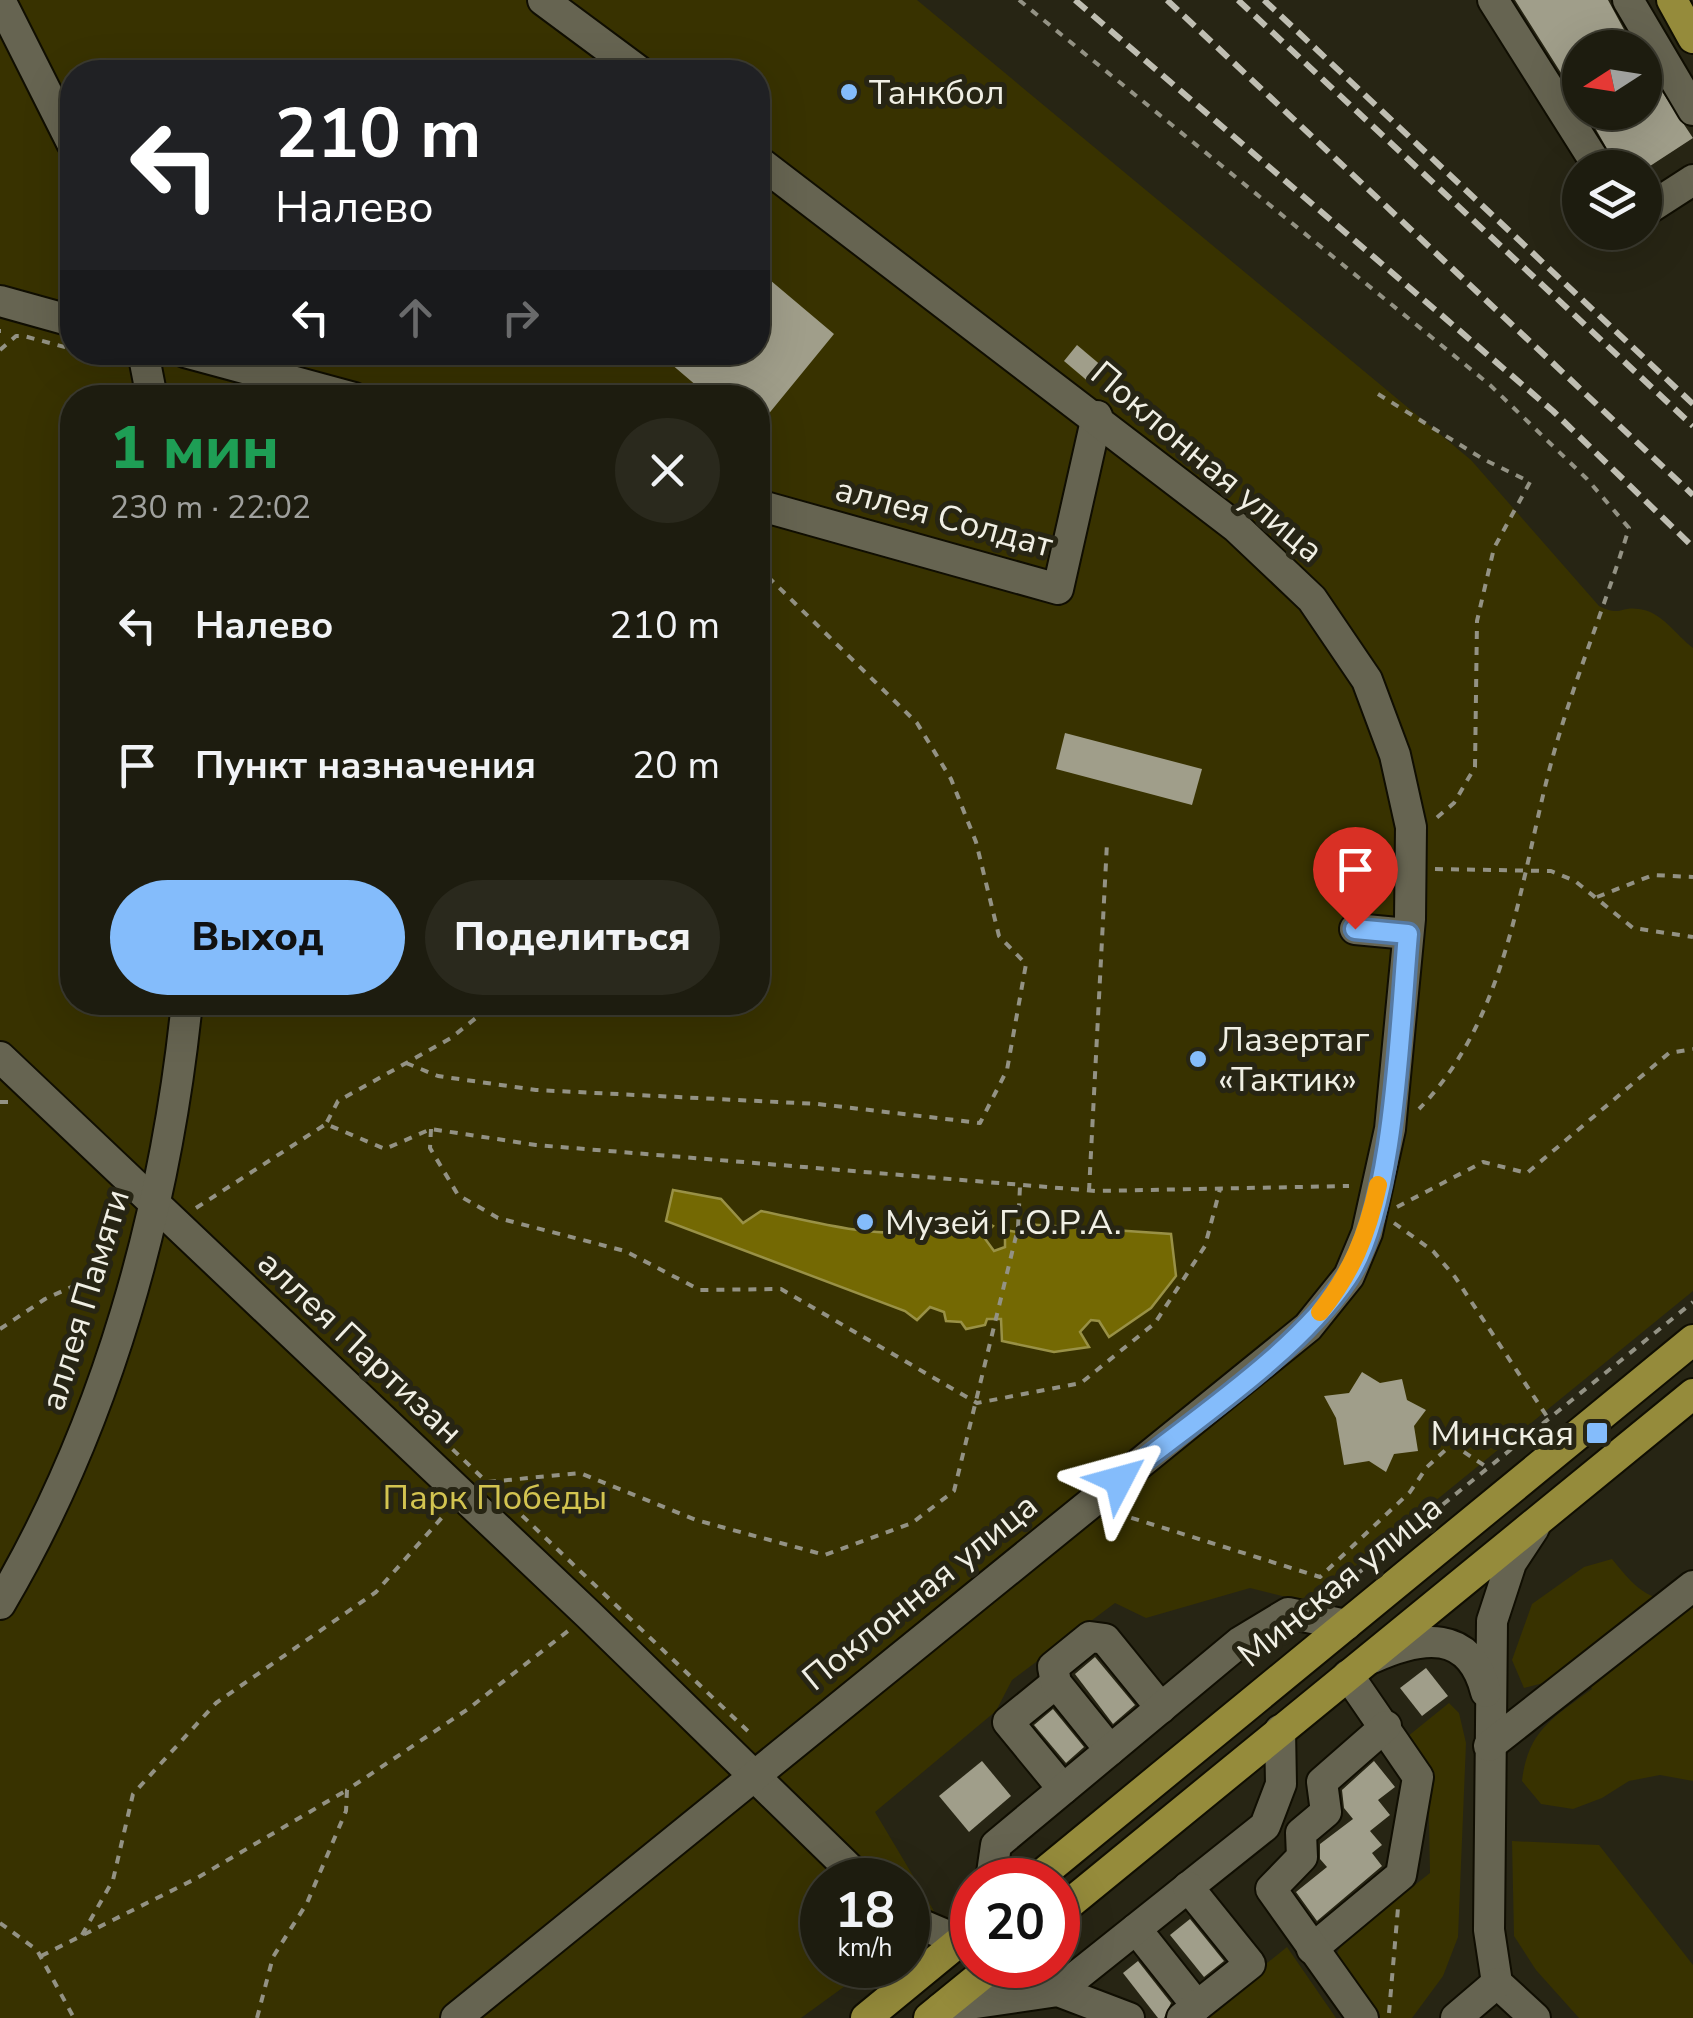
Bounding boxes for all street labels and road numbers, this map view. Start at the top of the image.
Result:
street label: Поклонная улица [1081,351,1333,573]
street label: аллея Солдат [830,465,1059,569]
street label: аллея Памяти [29,1184,141,1416]
street label: аллея Партизан [247,1240,473,1454]
street label: Поклонная улица [793,1482,1047,1702]
street label: Минская улица [1228,1484,1452,1678]

